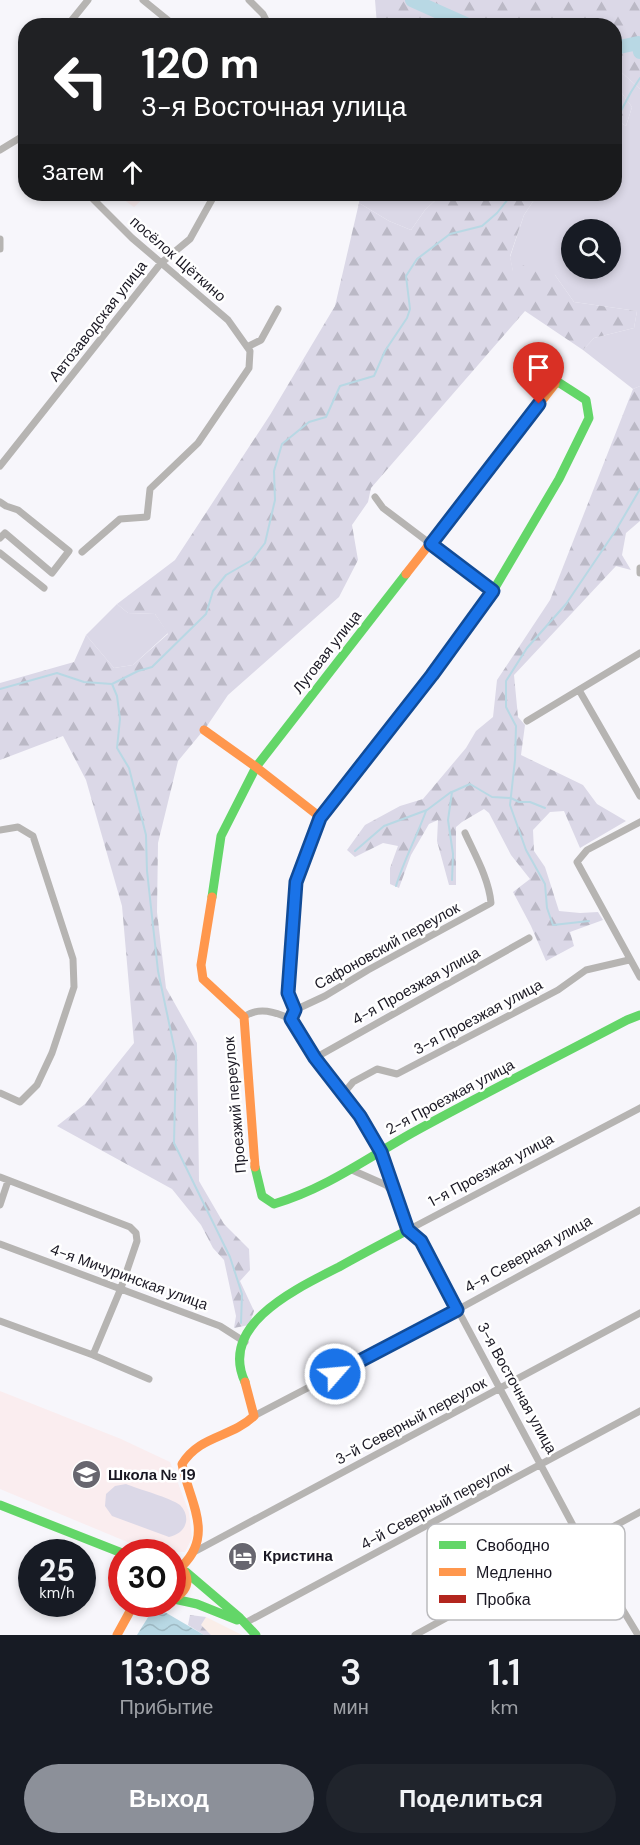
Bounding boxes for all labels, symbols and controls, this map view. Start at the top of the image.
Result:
text: 120 m [141,36,259,91]
icon: left [42,42,120,120]
text: 3-я Восточная улица [141,89,406,124]
icon: ahead [116,156,149,189]
text: Затем [42,158,104,187]
street label: посёлок Щёткино [126,212,230,306]
map controls [561,219,621,279]
button: search [561,219,621,279]
street label: Автозаводская улица [44,256,152,386]
pin [513,342,564,404]
icon: arrive [522,351,555,384]
street label: Луговая улица [288,606,366,698]
street label: Сафоновский переулок [311,897,464,994]
street label: 4-я Проезжая улица [348,942,484,1030]
street label: 3-я Проезжая улица [410,974,546,1059]
street label: Проезжий переулок [219,1035,251,1174]
street label: 2-я Проезжая улица [382,1054,518,1139]
street label: 1-я Проезжая улица [425,1128,558,1211]
street label: 4-я Северная улица [461,1210,596,1297]
street label: 4-я Мичуринская улица [47,1239,211,1315]
street label: 3-я Восточная улица [473,1319,562,1458]
position arrow [303,1342,367,1406]
street label: 3-й Северный переулок [332,1372,490,1469]
street label: 4-й Северный переулок [357,1457,516,1554]
school or university icon: Школа № 19 [71,1459,103,1491]
place label: Школа № 19 [108,1465,196,1485]
legend [427,1524,625,1620]
text: Свободно [476,1535,550,1556]
speed limit sign: 30 [108,1539,186,1617]
hotel icon: Кристина [226,1540,258,1572]
place label: Кристина [263,1546,334,1566]
text: 25 [39,1551,75,1590]
text: Медленно [476,1562,552,1583]
text: km/h [39,1583,75,1603]
text: Пробка [476,1589,531,1610]
text: 13:08 [121,1649,212,1696]
text: 3 [340,1649,362,1696]
text: 1.1 [488,1649,521,1696]
text: Прибытие [119,1694,213,1720]
text: мин [333,1694,369,1720]
text: km [490,1694,518,1720]
button: Выход [24,1764,314,1833]
button: Поделиться [326,1764,616,1833]

